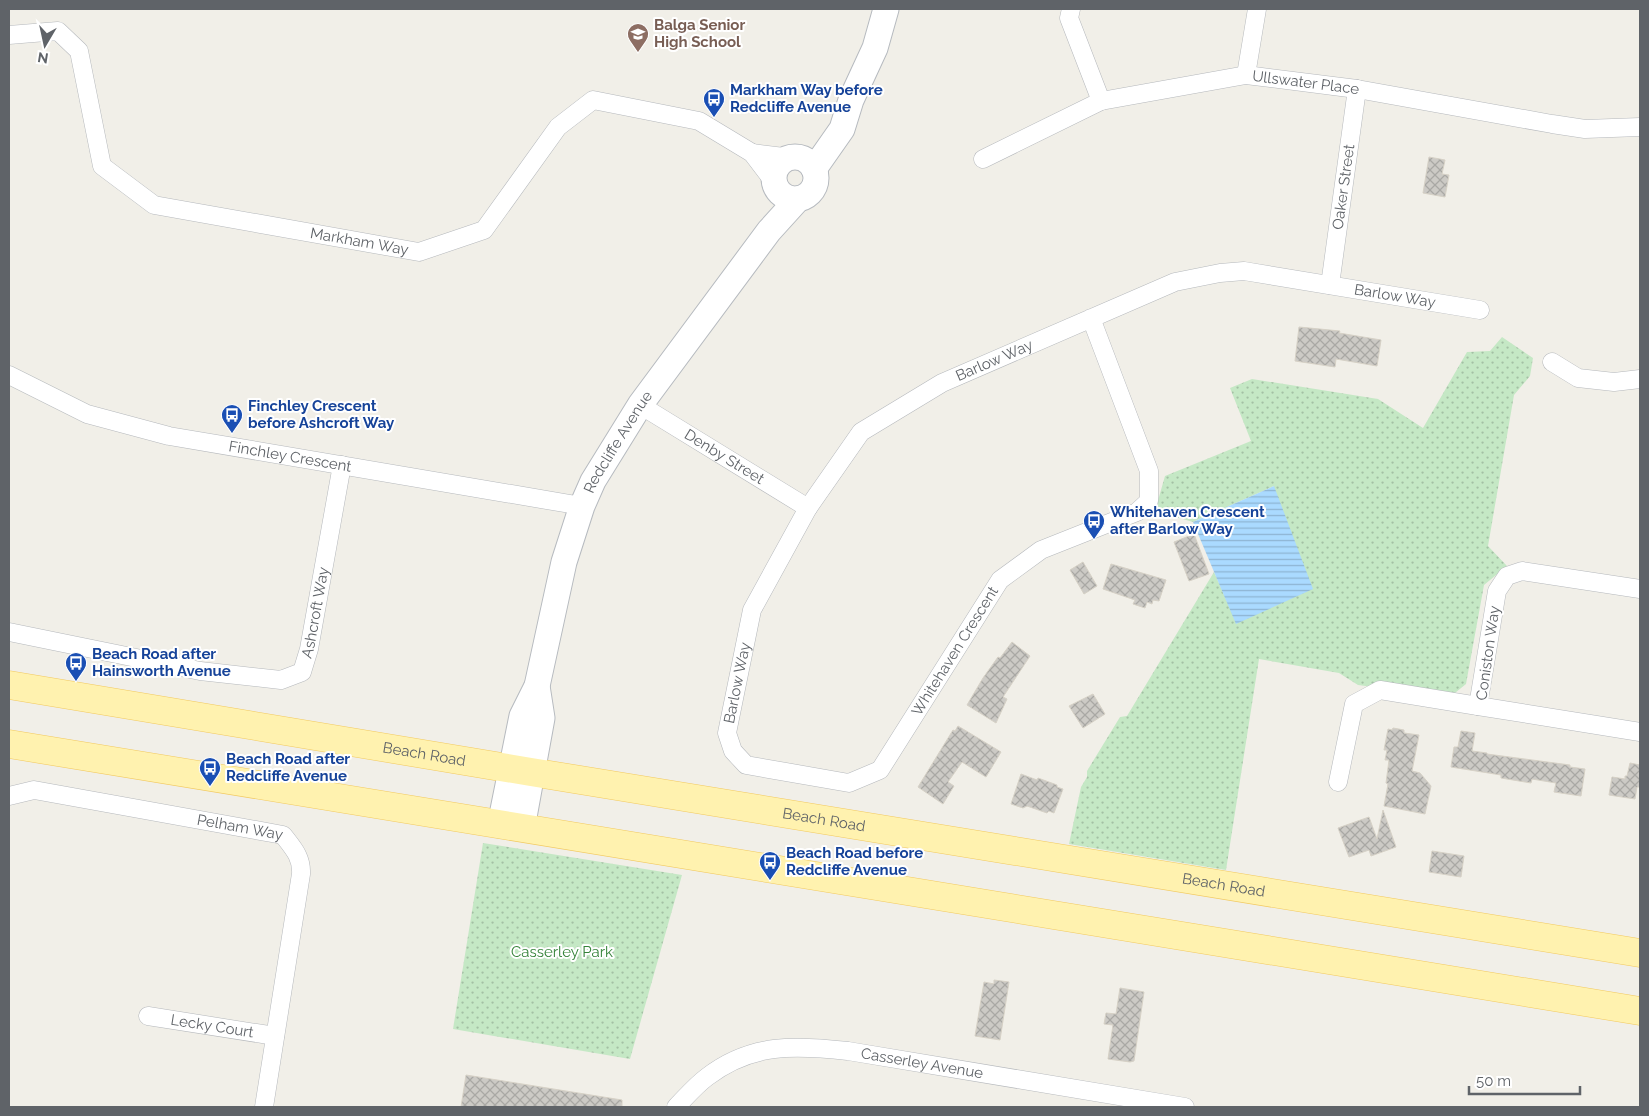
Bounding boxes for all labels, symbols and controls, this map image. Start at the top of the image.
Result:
place label: Balga Senior High School [654,16,745,51]
north arrow [20,20,70,70]
school or university icon: Balga Senior High School [626,22,650,53]
text: N [36,49,49,67]
street label: Ullswater Place [1251,67,1360,98]
place label: Markham Way before Redcliffe Avenue [730,81,883,116]
bus stop icon: Markham Way before Redcliffe Avenue [702,87,726,118]
street label: Oaker Street [1329,143,1358,231]
street label: Markham Way [309,224,410,259]
street label: Barlow Way [1353,280,1437,312]
street label: Barlow Way [953,336,1036,385]
street label: Redcliffe Avenue [580,387,656,496]
place label: Finchley Crescent before Ashcroft Way [248,397,395,432]
bus stop icon: Finchley Crescent before Ashcroft Way [220,403,244,434]
street label: Denby Street [681,425,768,488]
street label: Finchley Crescent [227,437,353,476]
place label: Whitehaven Crescent after Barlow Way [1110,503,1265,538]
bus stop icon: Whitehaven Crescent after Barlow Way [1082,509,1106,540]
street label: Ashcroft Way [298,565,333,660]
street label: Whitehaven Crescent [908,583,1002,719]
street label: Coniston Way [1472,605,1504,701]
street label: Barlow Way [720,641,754,725]
place label: Beach Road after Hainsworth Avenue [92,645,231,680]
bus stop icon: Beach Road after Hainsworth Avenue [64,651,88,682]
street label: Beach Road [381,738,467,770]
place label: Beach Road after Redcliffe Avenue [226,750,350,785]
bus stop icon: Beach Road after Redcliffe Avenue [198,756,222,787]
street label: Beach Road [781,804,867,835]
street label: Pelham Way [195,811,284,844]
place label: Beach Road before Redcliffe Avenue [786,844,923,879]
bus stop icon: Beach Road before Redcliffe Avenue [758,850,782,881]
street label: Beach Road [1181,869,1266,901]
park label: Casserley Park [511,943,613,961]
street label: Lecky Court [170,1011,255,1042]
street label: Casserley Avenue [860,1044,985,1082]
scale bar [1469,1064,1580,1096]
text: 50 m [1476,1072,1511,1090]

